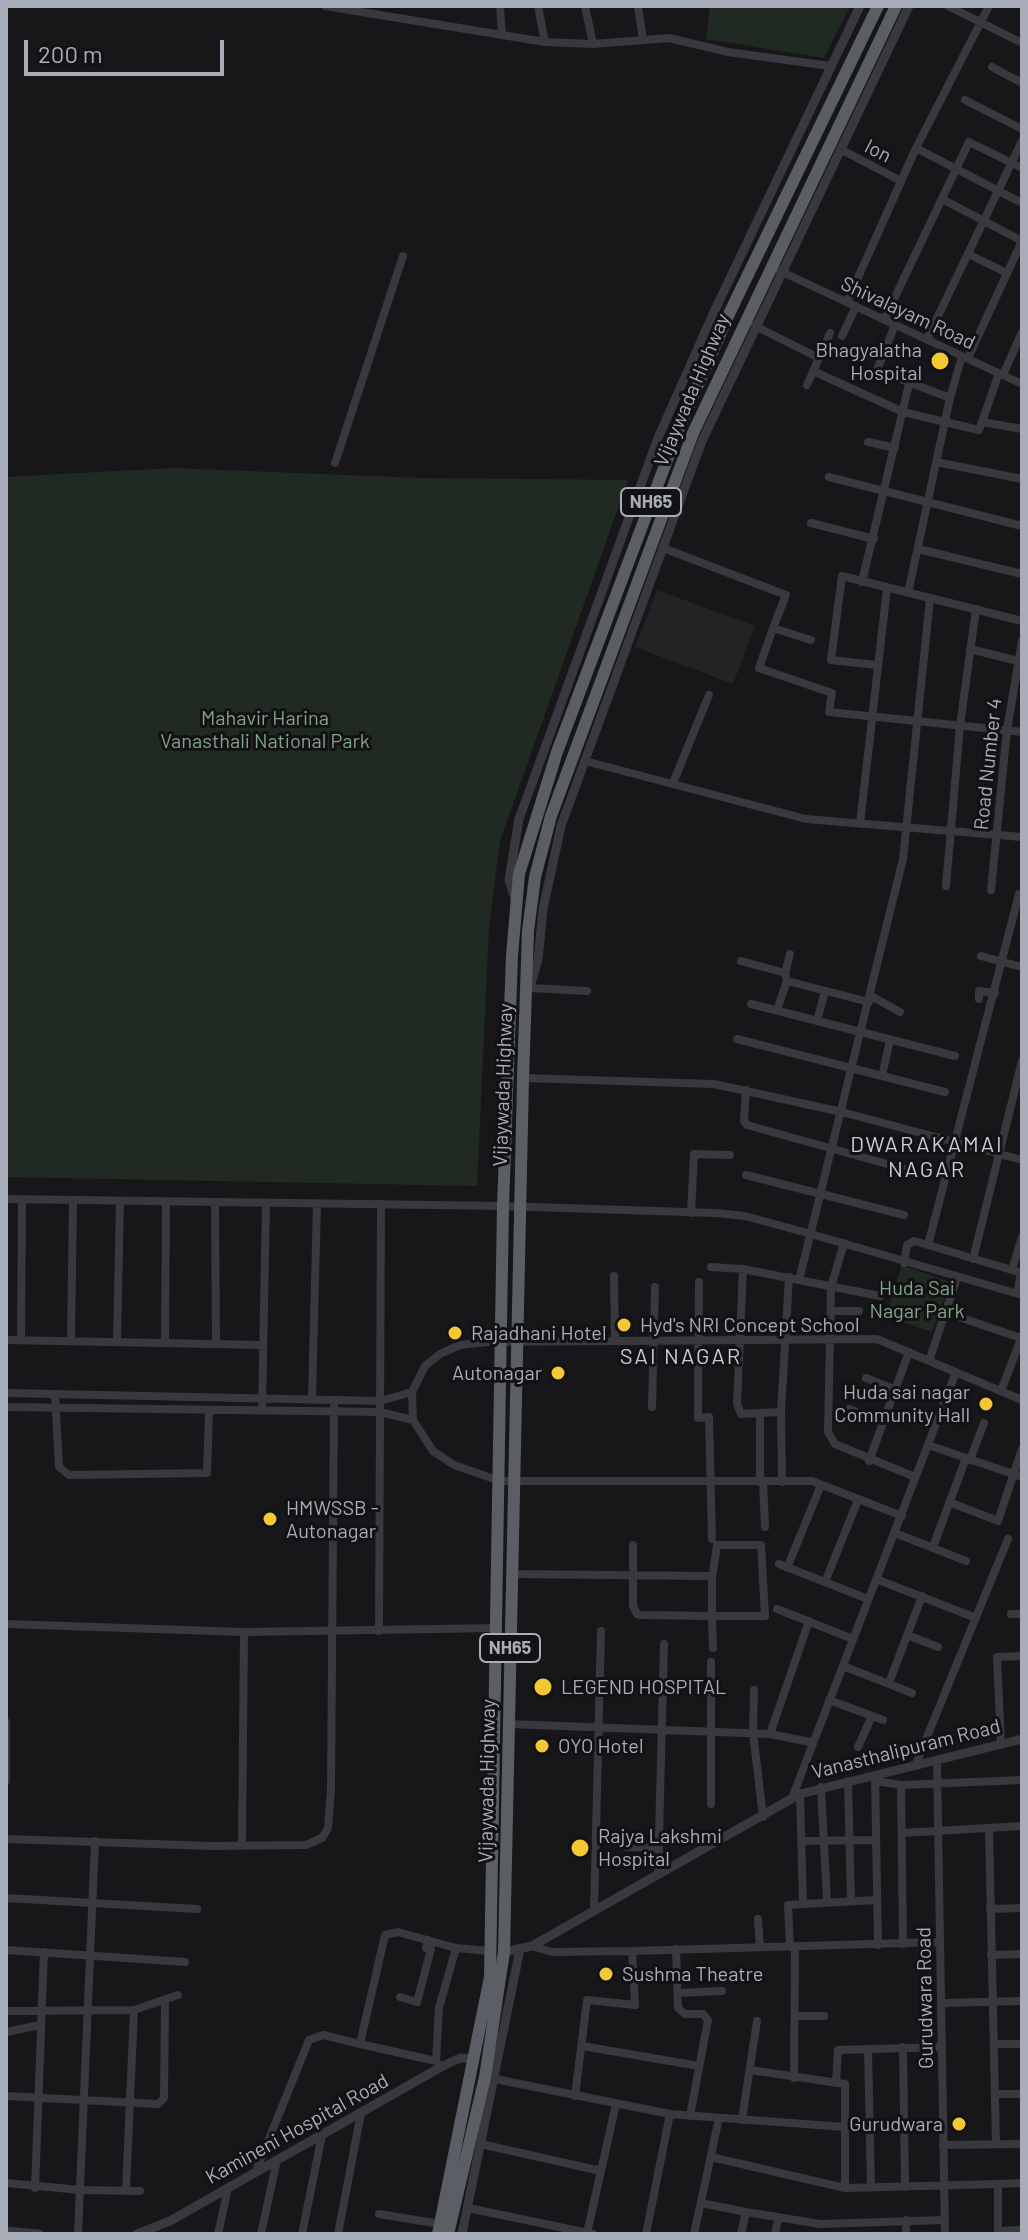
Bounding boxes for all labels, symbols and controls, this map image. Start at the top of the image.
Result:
scale bar [28,24,228,74]
text: 200 m [38,39,103,68]
street label: Ion [861,134,895,168]
street label: Shivalayam Road [837,271,979,355]
street label: Vijaywada Highway [649,310,735,470]
place label: Bhagyalatha Hospital [816,338,922,385]
marker: Bhagyalatha Hospital [929,350,951,372]
road number: NH65 [621,488,681,516]
street label: Road Number 4 [969,697,1007,831]
park label: Mahavir Harina Vanasthali National Park [160,706,370,753]
street label: Vijaywada Highway [488,1003,518,1167]
district label: DWARAKAMAI NAGAR [850,1132,1004,1184]
park label: Huda Sai Nagar Park [869,1276,965,1323]
place label: Hyd's NRI Concept School [640,1313,860,1337]
marker: Hyd's NRI Concept School [615,1316,633,1334]
place label: Rajadhani Hotel [471,1321,606,1345]
marker: Rajadhani Hotel [446,1324,464,1342]
district label: SAI NAGAR [620,1344,742,1370]
place label: Autonagar [452,1361,542,1385]
marker: Autonagar [549,1364,567,1382]
place label: Huda sai nagar Community Hall [834,1380,970,1427]
marker: Huda sai nagar Community Hall [977,1395,995,1413]
place label: HMWSSB - Autonagar [286,1496,379,1543]
marker: HMWSSB - Autonagar [261,1510,279,1528]
road number: NH65 [480,1634,540,1662]
place label: LEGEND HOSPITAL [561,1675,726,1699]
marker: LEGEND HOSPITAL [532,1676,554,1698]
street label: Vijaywada Highway [474,1699,500,1863]
street label: Vanasthalipuram Road [809,1714,1003,1784]
place label: OYO Hotel [558,1734,644,1758]
marker: OYO Hotel [533,1737,551,1755]
place label: Rajya Lakshmi Hospital [598,1824,722,1871]
marker: Rajya Lakshmi Hospital [569,1837,591,1859]
street label: Gurudwara Road [912,1927,938,2069]
place label: Sushma Theatre [622,1962,763,1986]
marker: Sushma Theatre [597,1965,615,1983]
street label: Kamineni Hospital Road [201,2069,393,2189]
place label: Gurudwara [849,2112,943,2136]
marker: Gurudwara [950,2115,968,2133]

